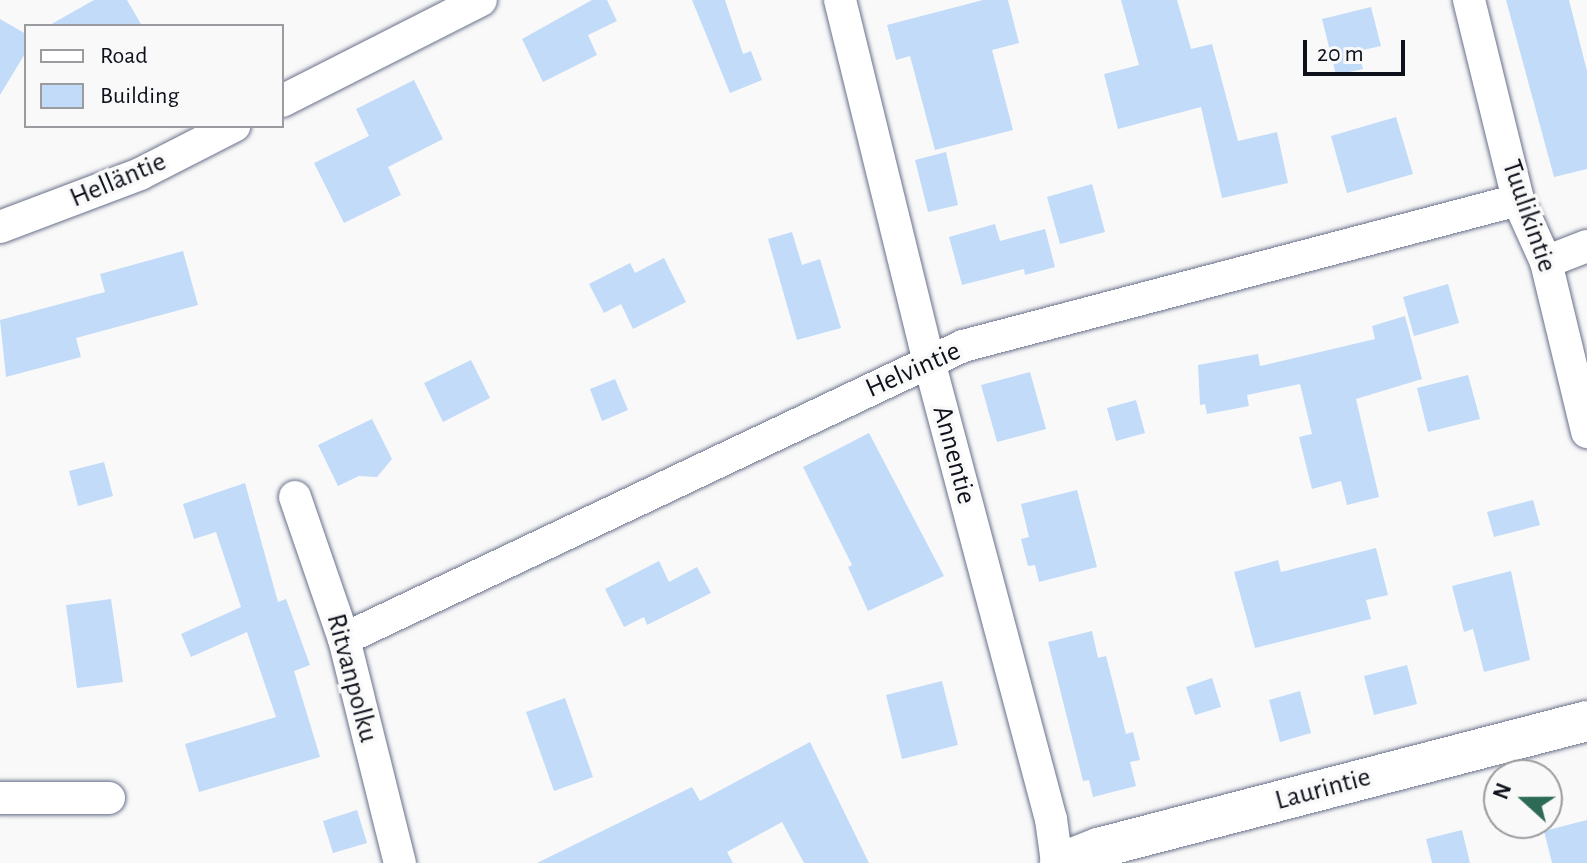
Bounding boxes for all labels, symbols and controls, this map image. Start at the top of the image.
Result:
legend [24,24,284,128]
scale bar [1307,24,1409,74]
text: 20 m [1317,42,1364,66]
text: Road [100,44,148,68]
text: Building [100,84,179,108]
street label: Helläntie [65,145,171,215]
street label: Tuulikintie [1494,155,1564,277]
street label: Helvintie [860,334,966,406]
street label: Annentie [925,402,983,508]
street label: Ritvanpolku [319,610,385,746]
north arrow [1483,759,1563,839]
street label: Laurintie [1272,760,1374,818]
text: N [1489,780,1515,802]

